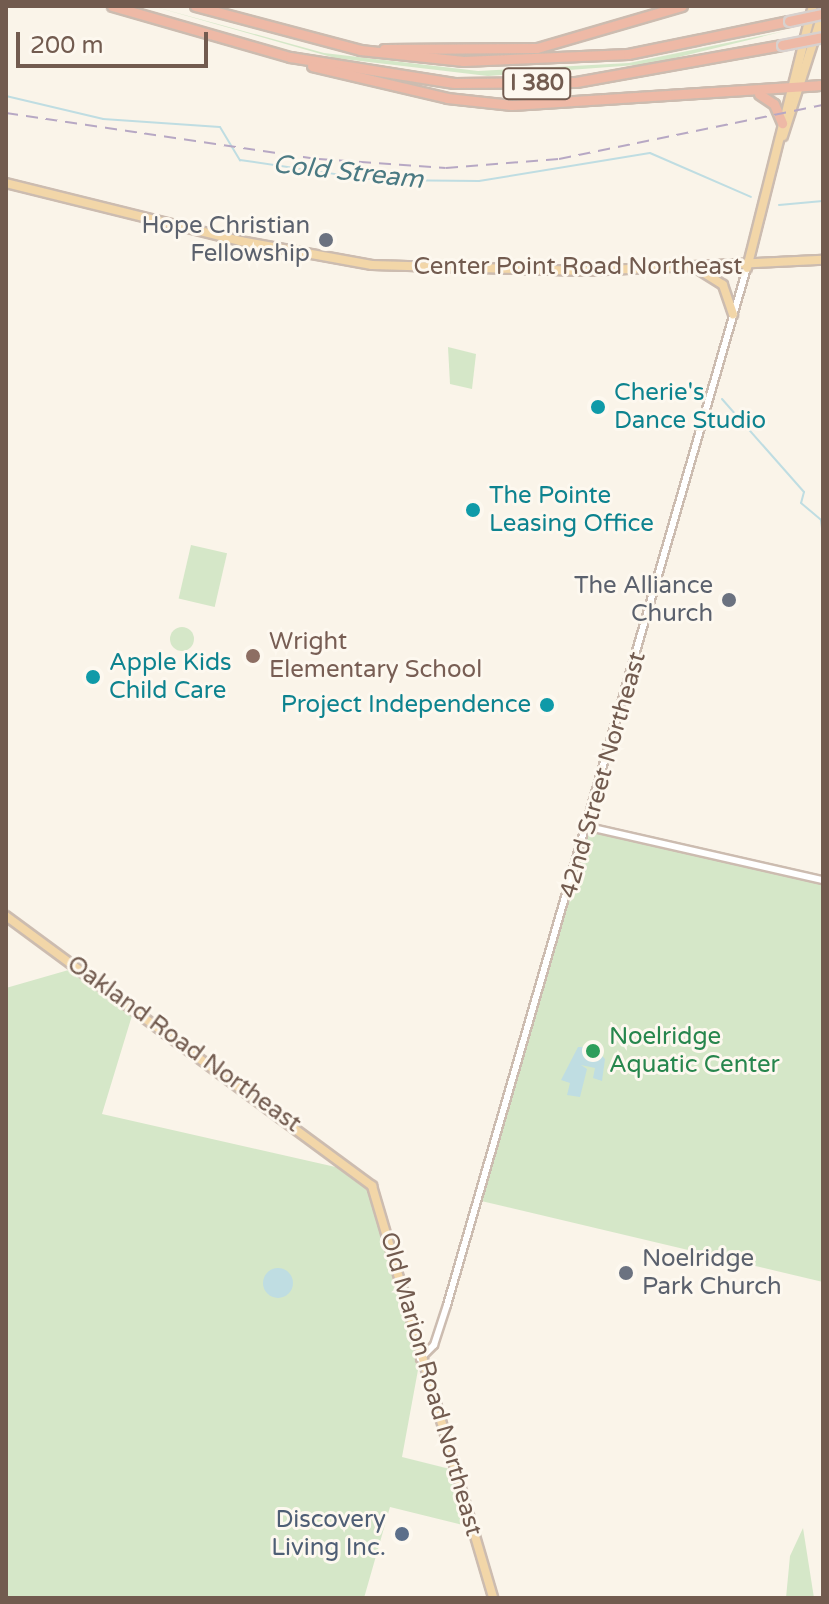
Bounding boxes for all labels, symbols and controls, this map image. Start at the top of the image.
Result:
scale bar [20,16,212,66]
text: 200 m [30,31,104,60]
road number: I 380 [501,66,573,102]
water label: Cold Stream [271,149,425,195]
place label: Hope Christian Fellowship [142,212,310,268]
marker: Hope Christian Fellowship [317,231,335,249]
street label: Center Point Road Northeast [413,253,743,281]
place label: Cherie's Dance Studio [614,379,766,435]
marker: Cherie's Dance Studio [589,398,607,416]
place label: The Pointe Leasing Office [489,482,654,538]
marker: The Pointe Leasing Office [464,501,482,519]
place label: The Alliance Church [574,572,713,628]
marker: The Alliance Church [720,591,738,609]
place label: Wright Elementary School [269,628,482,684]
marker: Wright Elementary School [244,647,262,665]
street label: 42nd Street Northeast [554,648,652,902]
place label: Apple Kids Child Care [109,649,232,705]
marker: Apple Kids Child Care [84,668,102,686]
place label: Project Independence [281,691,531,719]
marker: Project Independence [538,696,556,714]
street label: Oakland Road Northeast [61,949,307,1139]
place label: Noelridge Aquatic Center [609,1023,780,1079]
marker: Noelridge Aquatic Center [584,1042,602,1060]
street label: Old Marion Road Northeast [374,1229,488,1539]
place label: Noelridge Park Church [642,1245,782,1301]
marker: Noelridge Park Church [617,1264,635,1282]
place label: Discovery Living Inc. [271,1506,386,1562]
marker: Discovery Living Inc. [393,1525,411,1543]

